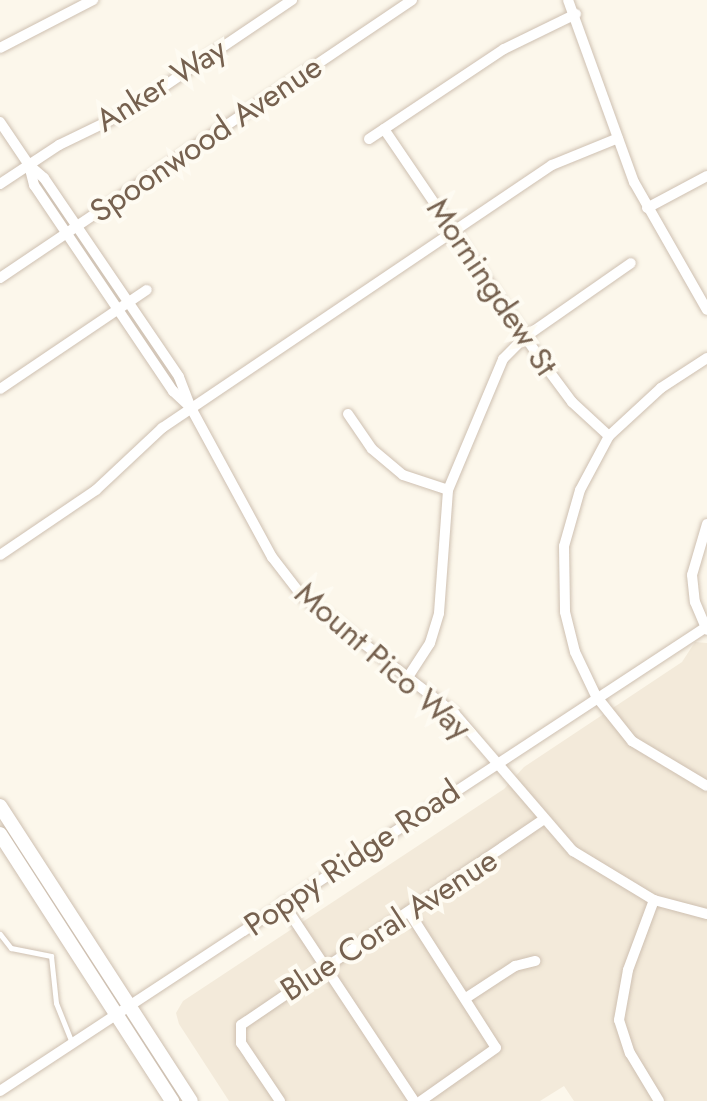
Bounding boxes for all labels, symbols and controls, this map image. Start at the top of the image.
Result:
street label: Anker Way [89,30,233,140]
street label: Spoonwood Avenue [83,47,329,231]
street label: Morningdew St [419,191,565,383]
street label: Mount Pico Way [287,574,479,748]
street label: Poppy Ridge Road [237,772,467,944]
street label: Blue Coral Avenue [274,841,504,1009]

